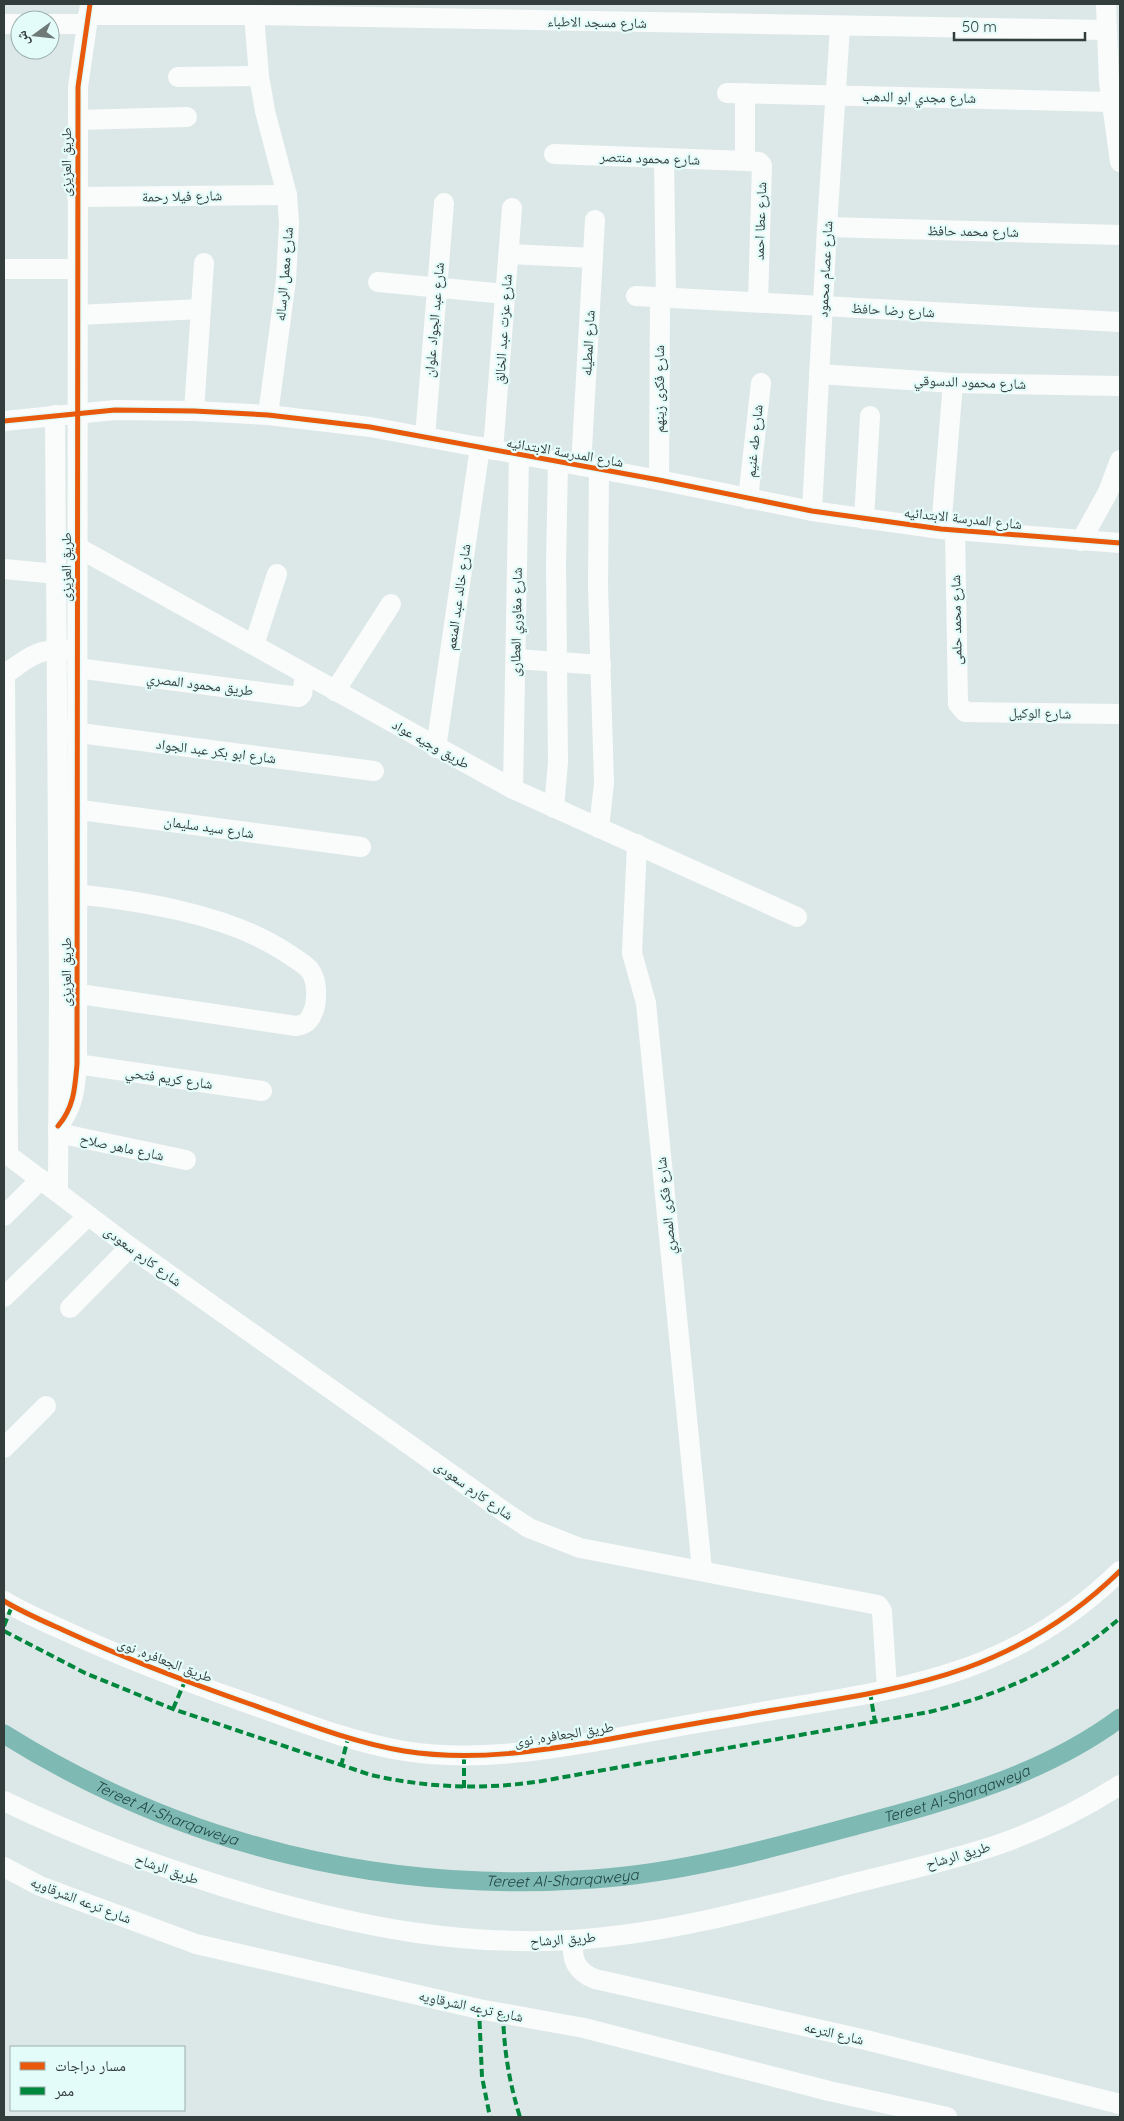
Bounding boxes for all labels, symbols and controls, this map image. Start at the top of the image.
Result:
north arrow [10,10,60,60]
scale bar [954,10,1085,42]
street label: شارع مسجد الاطباء [547,12,647,33]
text: 50 m [962,17,997,36]
text: ش [12,29,33,48]
street label: شارع مجدي ابو الدهب [862,87,976,110]
street label: طريق العزيزى [57,127,76,197]
street label: شارع محمود منتصر [599,147,700,170]
street label: شارع عطا احمد [750,182,771,260]
street label: شارع فيلا رحمة [142,186,222,207]
street label: شارع عصام محمود [813,220,838,318]
street label: شارع محمد حافظ [927,221,1019,242]
street label: شارع معمل الرساله [271,226,298,322]
street label: شارع عبد الجواد علوان [420,262,449,379]
street label: شارع عزت عبد الخالق [490,273,517,385]
street label: شارع رضا حافظ [851,299,935,322]
street label: شارع المطيله [577,310,600,377]
street label: شارع فكرى زينهم [650,345,669,433]
street label: شارع محمود الدسوقي [913,371,1026,396]
street label: شارع طه غنيم [741,404,768,479]
street label: شارع المدرسة الابتدائيه [505,433,625,472]
street label: شارع المدرسة الابتدائيه [903,503,1023,534]
street label: طريق العزيزى [57,532,76,602]
street label: شارع خالد عبد المنعم [442,543,475,652]
street label: شارع مغاوري العطارى [506,567,529,677]
street label: شارع محمد حلمى [946,575,967,665]
street label: طريق محمود المصري [145,669,254,702]
street label: شارع الوكيل [1009,703,1071,724]
street label: طريق وجيه عواد [389,715,473,774]
street label: شارع ابو بكر عبد الجواد [155,735,277,768]
street label: شارع سيد سليمان [163,812,255,843]
street label: طريق العزيزى [57,937,76,1007]
street label: شارع كريم فتحي [124,1063,214,1096]
street label: شارع ماهر صلاح [78,1129,166,1166]
street label: شارع فكرى المصري [652,1156,683,1256]
street label: شارع كارم سعودى [100,1222,185,1291]
street label: شارع كارم سعودى [431,1456,517,1525]
street label: طريق الجعافره, نوى [115,1634,215,1687]
street label: طريق الجعافره, نوى [513,1717,615,1752]
water label: Tereet Al-Sharqaweya [881,1760,1033,1827]
water label: Tereet Al-Sharqaweya [91,1776,242,1850]
street label: طريق الرشاح [924,1837,993,1874]
street label: طريق الرشاح [132,1850,201,1889]
water label: Tereet Al-Sharqaweya [485,1864,640,1891]
street label: شارع ترعه الشرقاويه [28,1873,134,1928]
street label: طريق الرشاح [529,1928,597,1951]
street label: شارع ترعه الشرقاويه [417,1986,525,2027]
street label: شارع الترعه [802,2017,866,2050]
legend [10,2046,185,2111]
text: مسار دراجات [55,2056,126,2075]
text: ممر [54,2081,74,2100]

